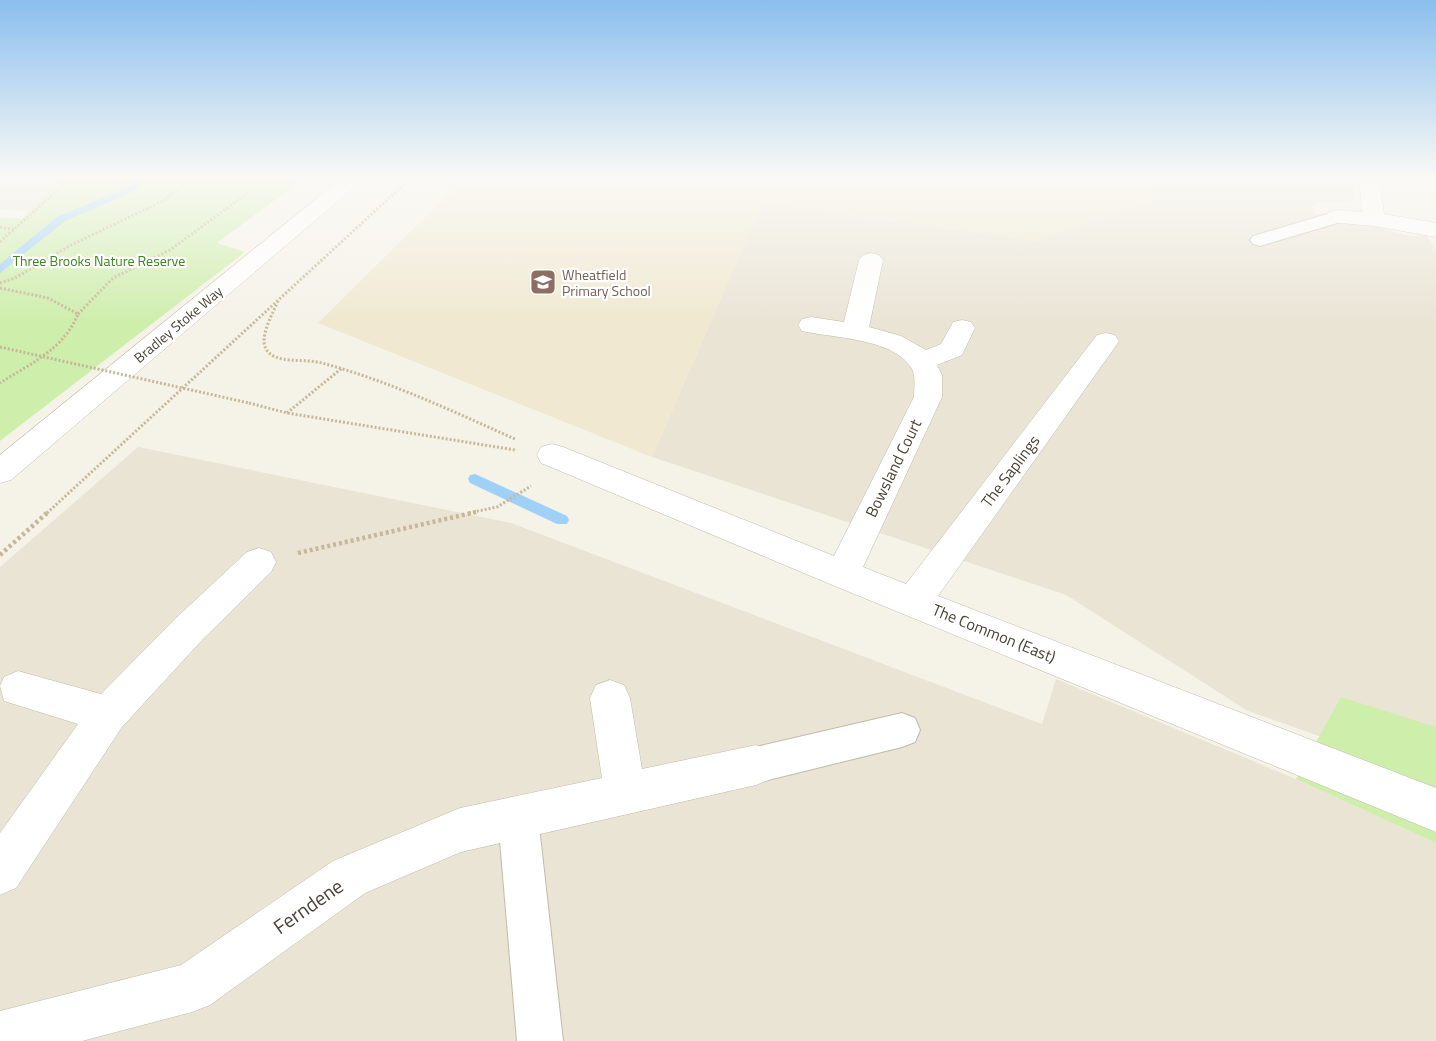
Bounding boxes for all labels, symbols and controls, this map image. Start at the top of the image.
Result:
park label: Three Brooks Nature Reserve [13,250,185,271]
place label: Wheatfield Primary School [562,264,651,301]
school or university icon: Wheatfield Primary School [528,267,558,297]
street label: Bradley Stoke Way [129,280,227,367]
street label: Bowsland Court [859,414,927,521]
street label: The Saplings [975,430,1045,512]
street label: The Common (East) [929,597,1059,669]
street label: Ferndene [267,871,349,941]

